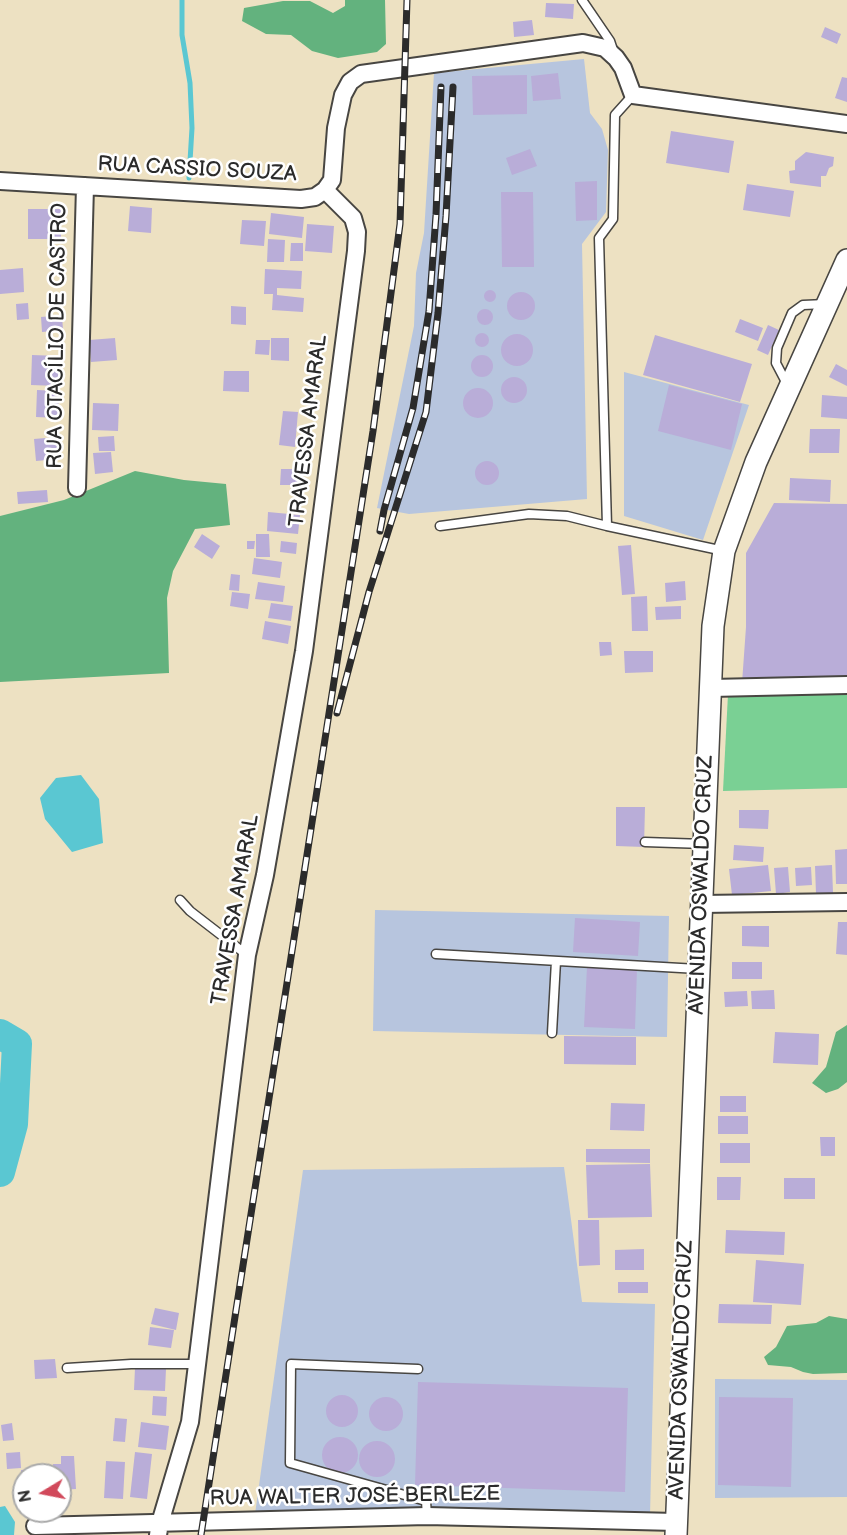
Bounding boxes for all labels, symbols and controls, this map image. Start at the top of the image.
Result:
street label: RUA CASSIO SOUZA [97,152,297,188]
street label: RUA OTACÍLIO DE CASTRO [43,203,73,469]
street label: TRAVESSA AMARAL [285,334,333,528]
street label: AVENIDA OSWALDO CRUZ [685,755,719,1015]
street label: TRAVESSA AMARAL [207,813,265,1007]
street label: AVENIDA OSWALDO CRUZ [665,1240,699,1500]
north arrow [12,1463,72,1523]
street label: RUA WALTER JOSÉ BERLEZE [210,1482,500,1512]
text: N [15,1488,36,1503]

